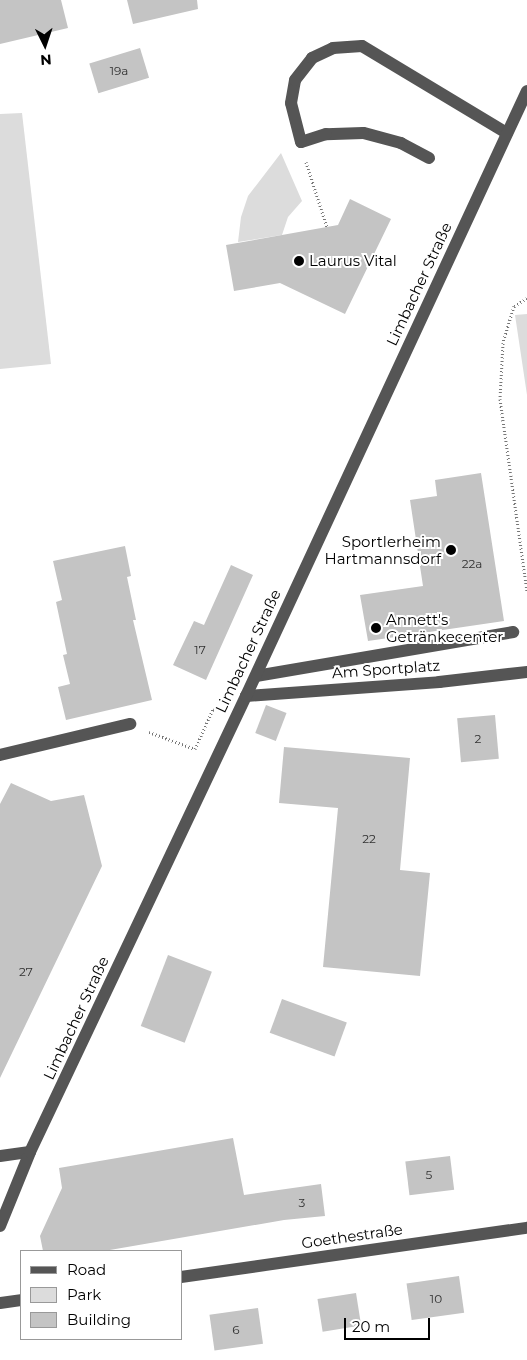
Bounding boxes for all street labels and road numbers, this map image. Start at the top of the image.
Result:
street label: Limbacher Straße [383,220,455,348]
street label: Limbacher Straße [212,587,284,715]
street label: Am Sportplatz [331,656,441,682]
street label: Limbacher Straße [40,954,112,1082]
street label: Goethestraße [300,1220,404,1252]

